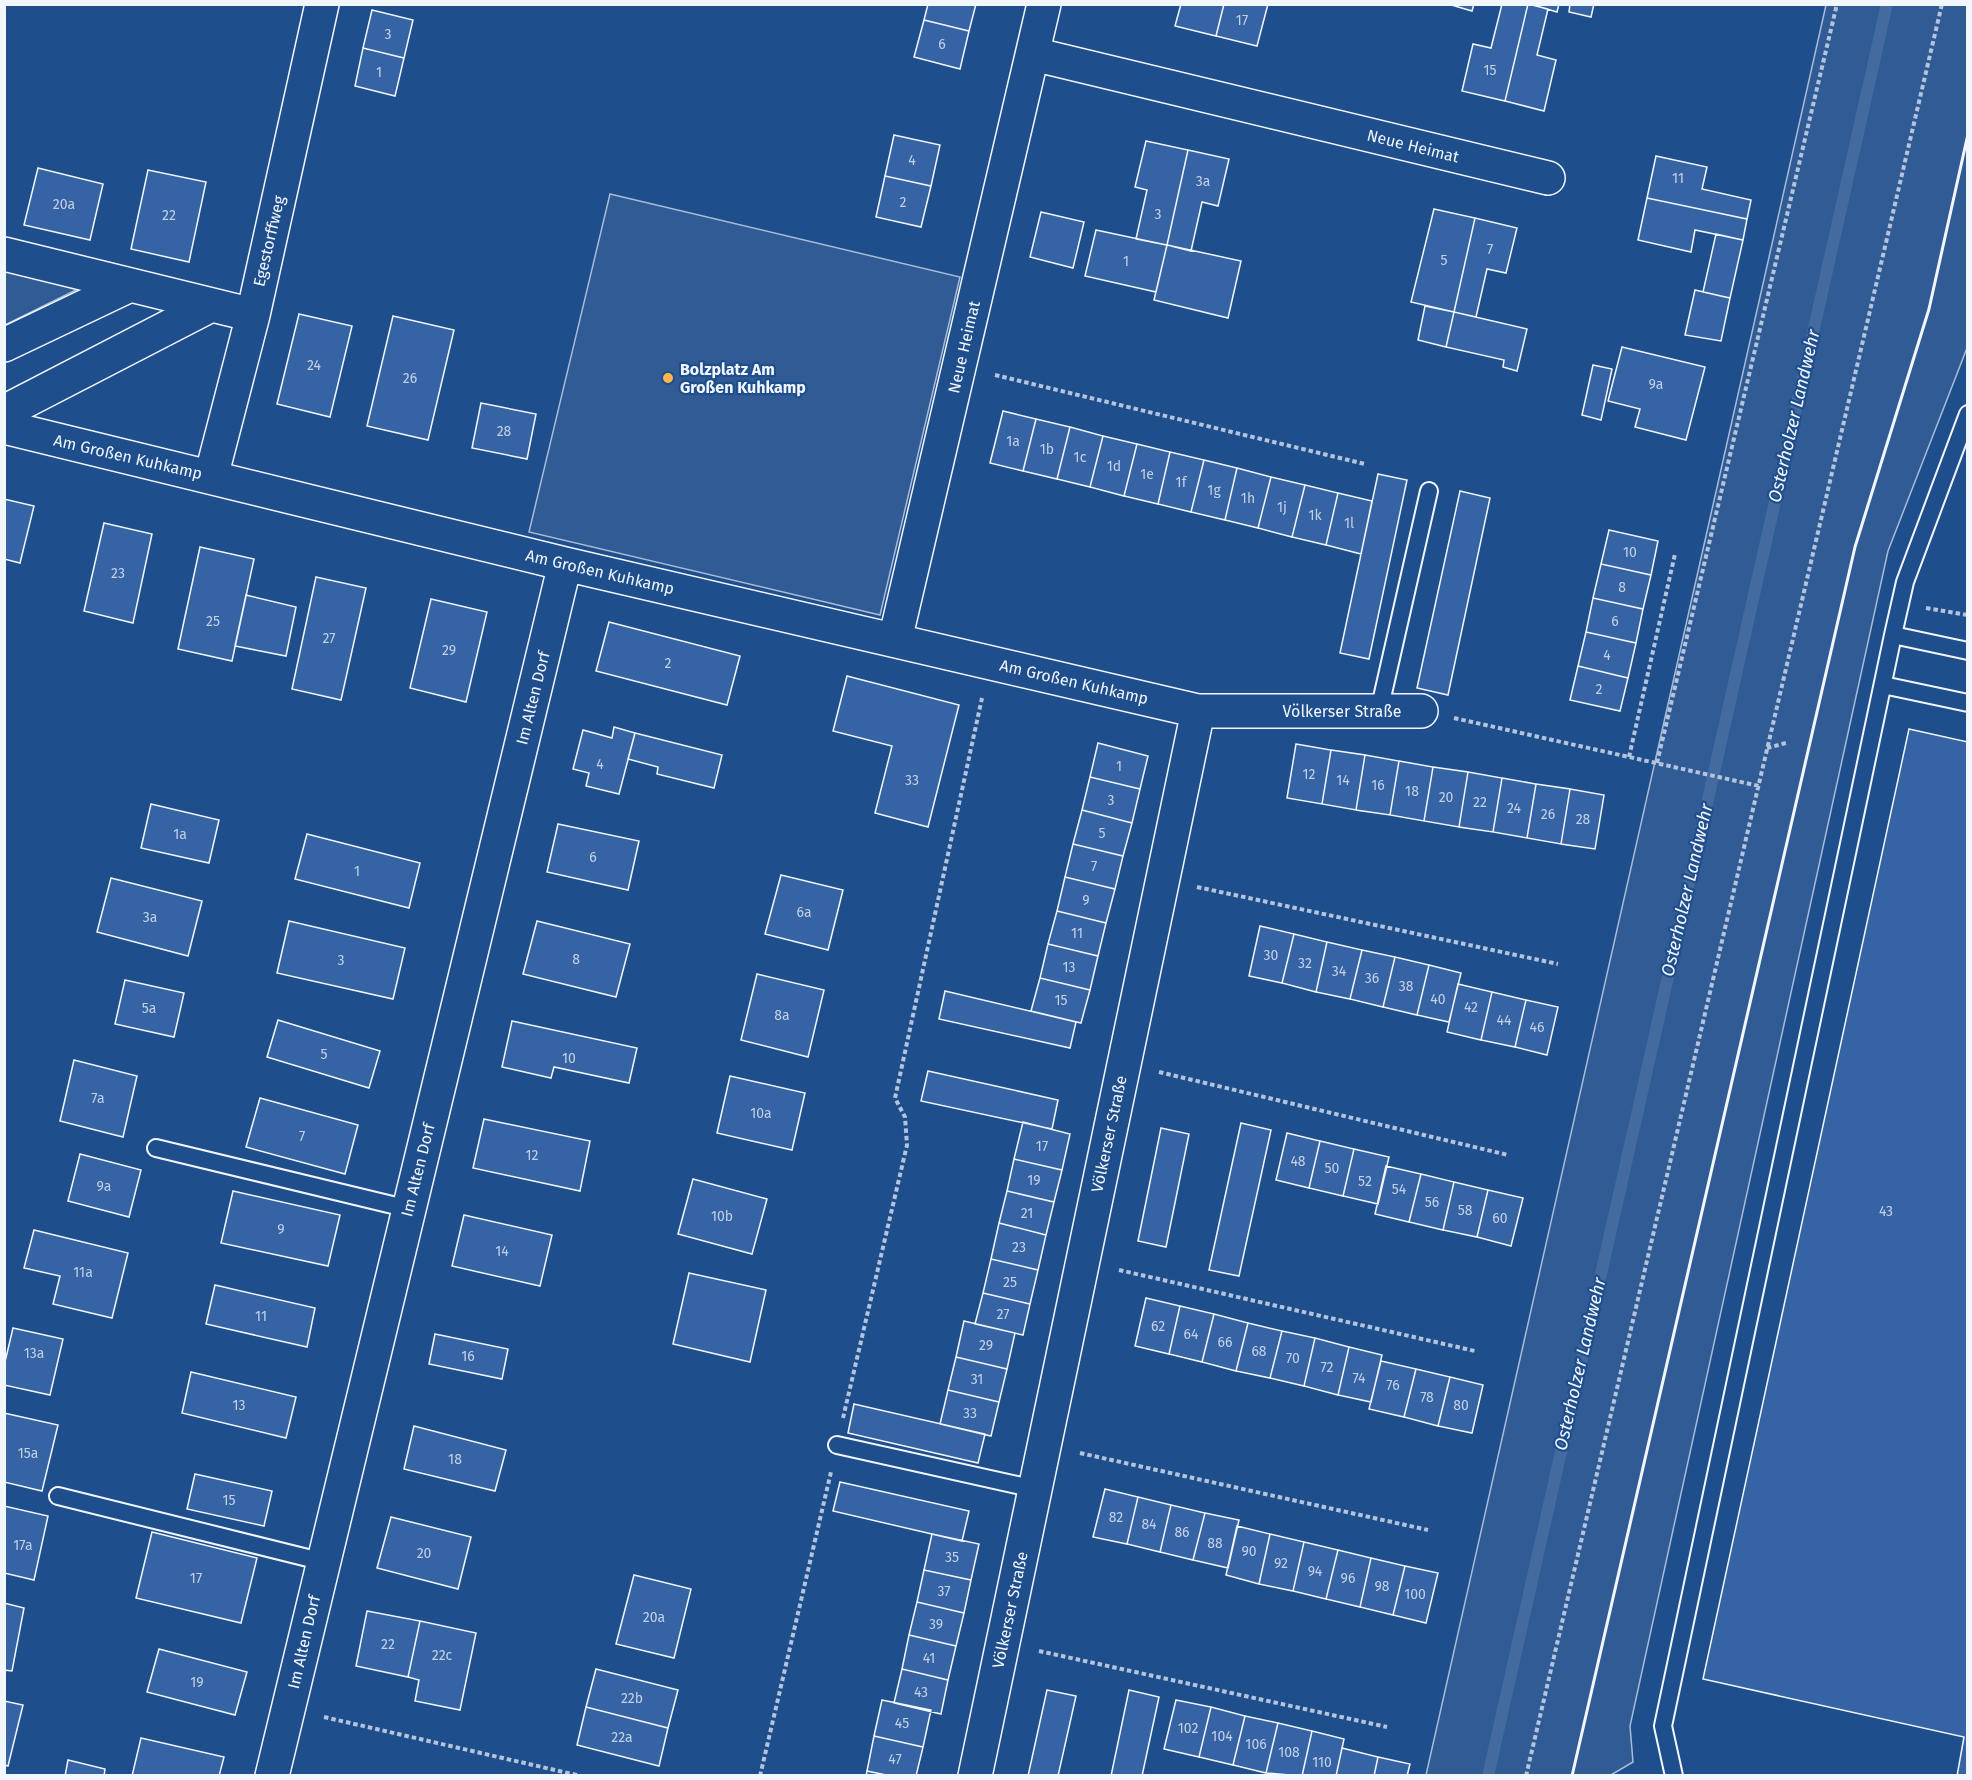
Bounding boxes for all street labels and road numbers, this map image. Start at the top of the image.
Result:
street label: Neue Heimat [1365,125,1461,167]
street label: Egestorffweg [249,193,289,288]
street label: Neue Heimat [944,299,984,395]
street label: Am Großen Kuhkamp [52,431,204,483]
street label: Am Großen Kuhkamp [524,546,676,598]
street label: Im Alten Dorf [512,648,554,747]
street label: Am Großen Kuhkamp [998,656,1150,708]
street label: Völkerser Straße [1283,702,1401,721]
street label: Völkerser Straße [1087,1074,1131,1194]
street label: Im Alten Dorf [397,1120,439,1219]
street label: Völkerser Straße [988,1550,1032,1670]
street label: Im Alten Dorf [284,1592,324,1691]

